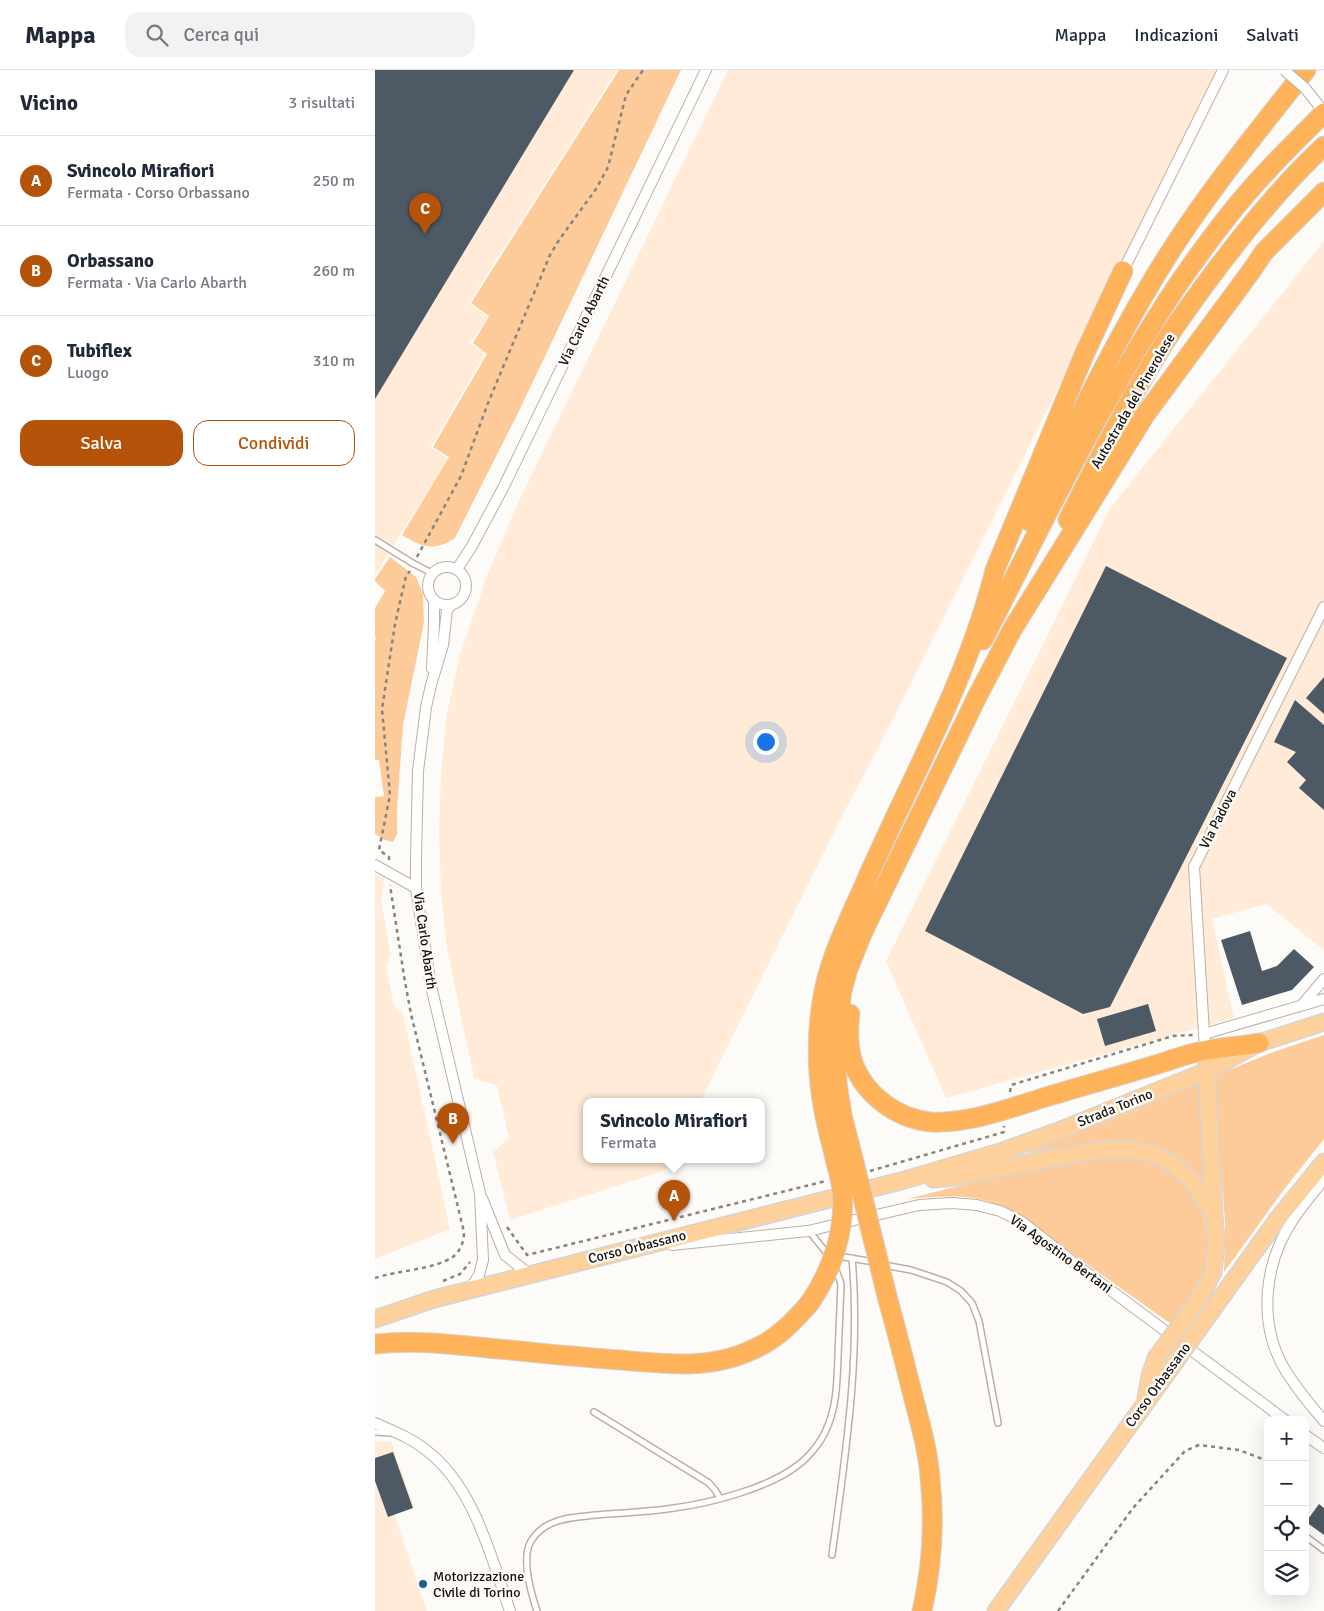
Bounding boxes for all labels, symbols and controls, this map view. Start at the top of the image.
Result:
search box [125,12,475,57]
text: Mappa [25,20,95,50]
icon: search [143,21,171,49]
text: Cerca qui [183,23,259,47]
text: Mappa [1054,24,1106,46]
text: Indicazioni [1134,24,1218,46]
text: Salvati [1246,24,1299,46]
text: Vicino [20,90,78,116]
text: 3 risultati [289,93,355,113]
text: Svincolo Mirafiori [67,159,214,183]
text: A [31,171,41,191]
text: 250 m [313,171,355,191]
text: Fermata · Corso Orbassano [67,183,250,203]
pin: C [409,193,441,234]
text: Orbassano [67,249,154,273]
text: B [31,261,41,281]
text: 260 m [313,261,355,281]
text: Fermata · Via Carlo Abarth [67,273,247,293]
street label: Via Carlo Abarth [555,273,613,369]
street label: Autostrada del Pinerolese [1087,330,1179,472]
text: Tubiflex [67,339,132,363]
text: C [31,351,41,371]
text: 310 m [313,351,355,371]
text: Luogo [67,363,109,383]
button: Salva [20,420,183,466]
button: Condividi [193,420,355,466]
your location [753,729,779,755]
street label: Via Padova [1196,786,1240,852]
street label: Via Carlo Abarth [410,891,440,991]
street label: Strada Torino [1075,1085,1155,1131]
popup [583,1098,765,1163]
pin: B [437,1103,469,1144]
text: Svincolo Mirafiori [600,1109,748,1133]
text: Fermata [600,1133,657,1153]
pin: A [658,1180,690,1221]
street label: Via Agostino Bertani [1006,1211,1116,1297]
street label: Corso Orbassano [586,1227,688,1267]
street label: Corso Orbassano [1122,1339,1194,1431]
map controls [1264,1416,1309,1596]
button: + [1264,1416,1309,1461]
button: − [1264,1461,1309,1506]
button: locate [1264,1506,1309,1551]
button: layers [1264,1551,1309,1596]
place label: Motorizzazione Civile di Torino [433,1568,524,1601]
marker: Motorizzazione Civile di Torino [417,1578,429,1590]

